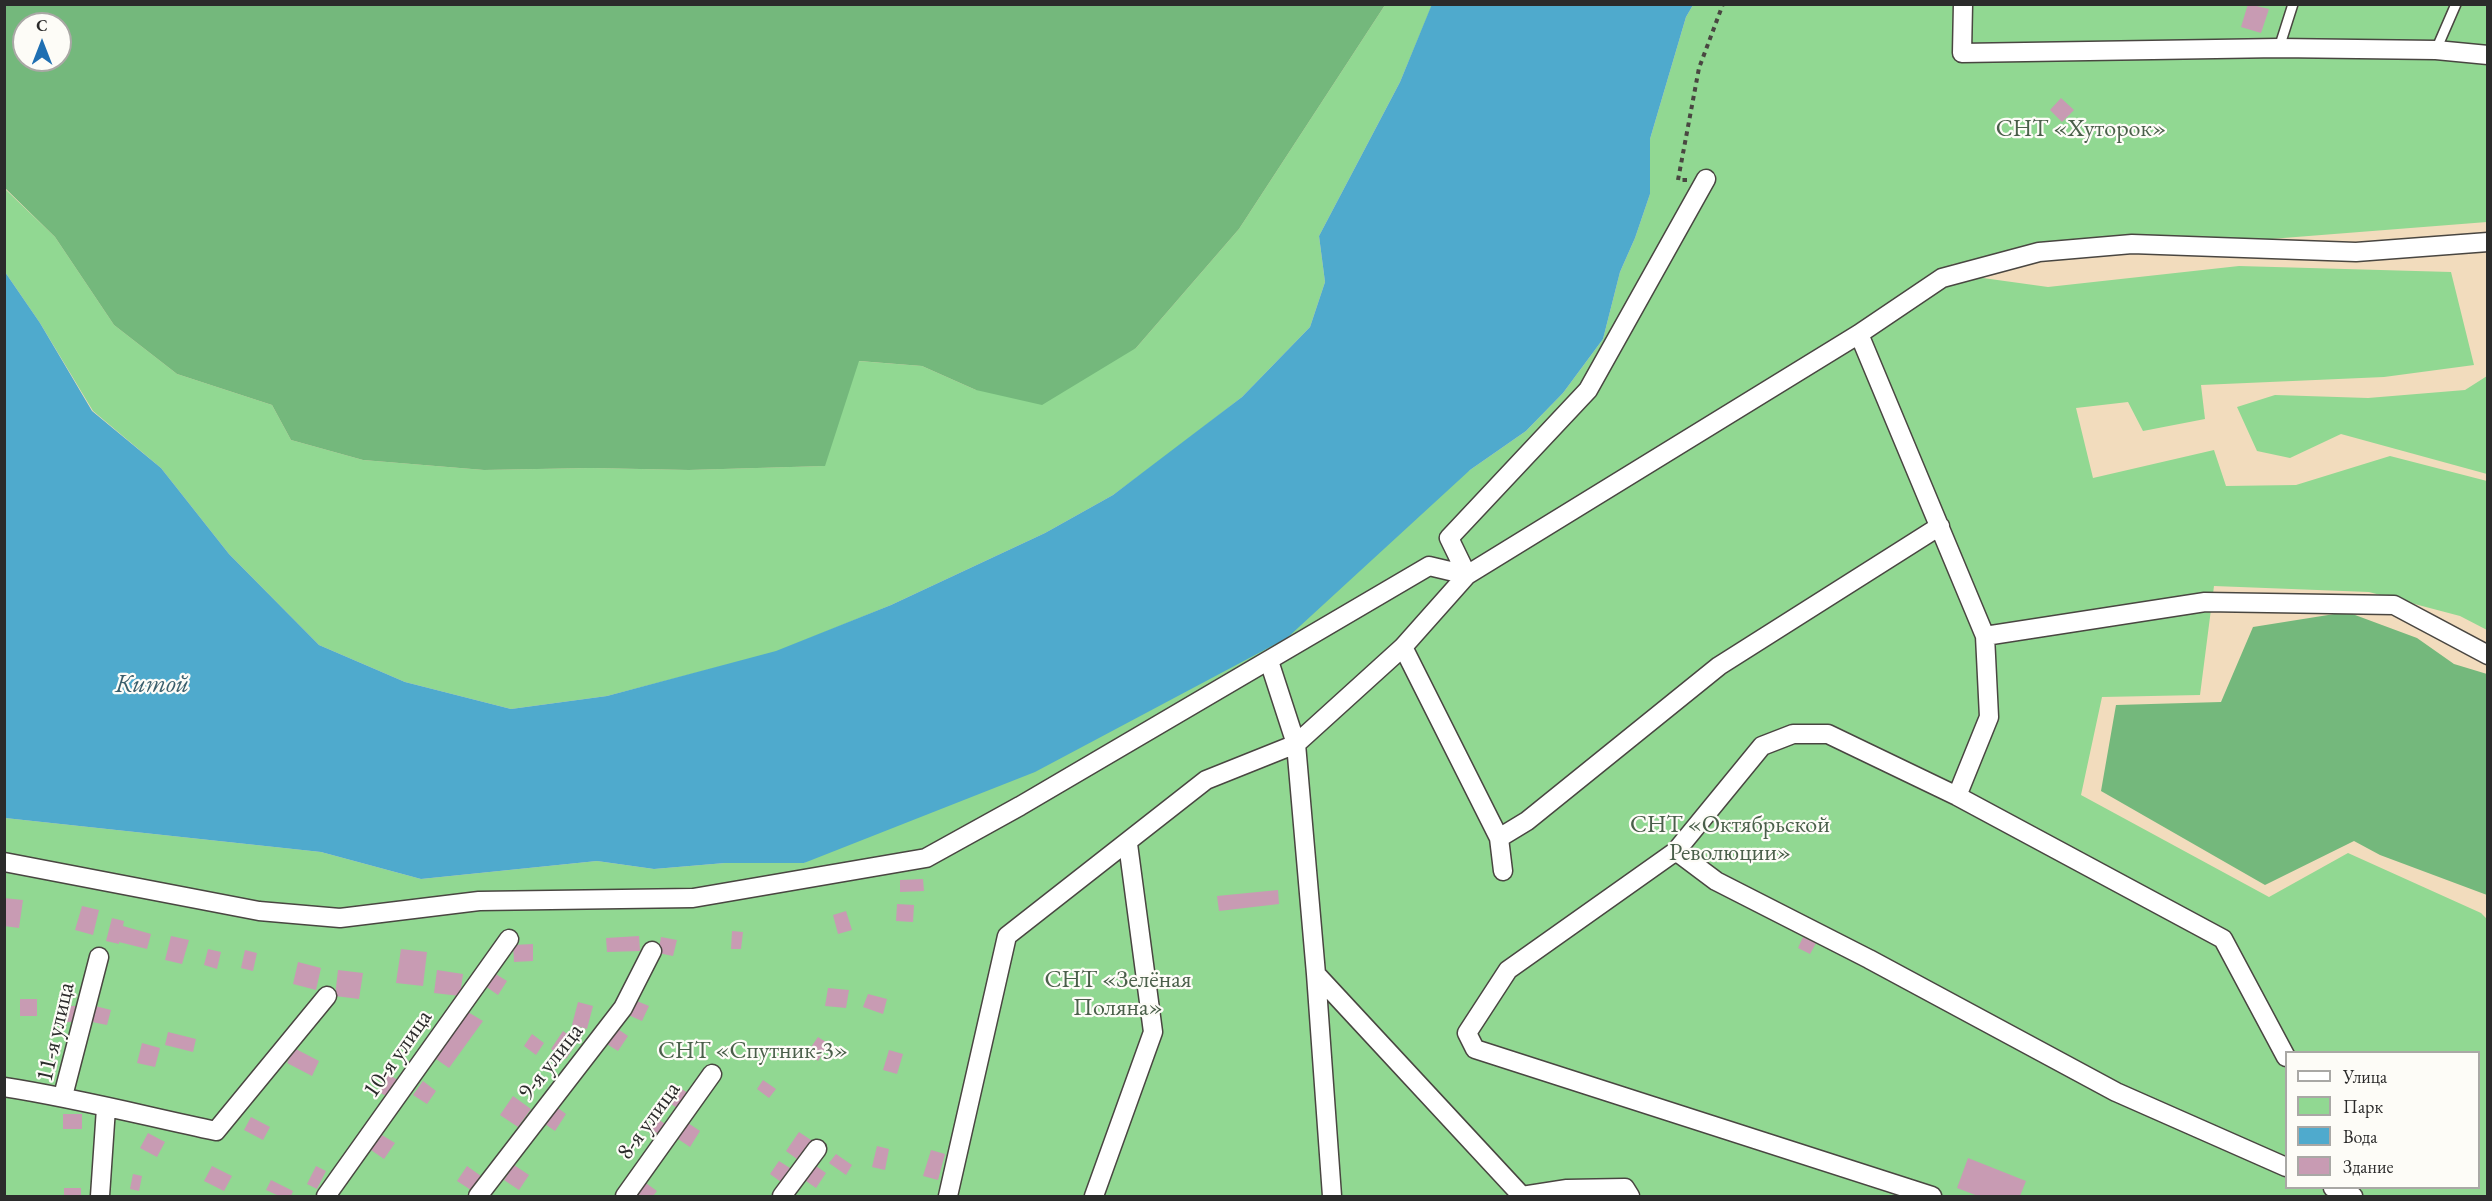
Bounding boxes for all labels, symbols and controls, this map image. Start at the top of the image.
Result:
north arrow [12,12,72,72]
text: С [36,15,48,36]
park label: СНТ «Хуторок» [1996,115,2166,143]
water label: Китой [115,669,189,701]
park label: СНТ «Октябрьской Революции» [1630,811,1830,867]
park label: СНТ «Зелёная Поляна» [1045,966,1191,1022]
street label: 11-я улица [31,979,81,1085]
street label: 10-я улица [357,1004,439,1104]
street label: 9-я улица [512,1018,590,1106]
park label: СНТ «Спутник-3» [658,1037,848,1065]
legend [2285,1051,2480,1189]
text: Улица [2343,1065,2387,1088]
street label: 8-я улица [611,1076,687,1166]
text: Парк [2343,1095,2383,1118]
text: Вода [2343,1125,2377,1148]
text: Здание [2343,1155,2393,1178]

